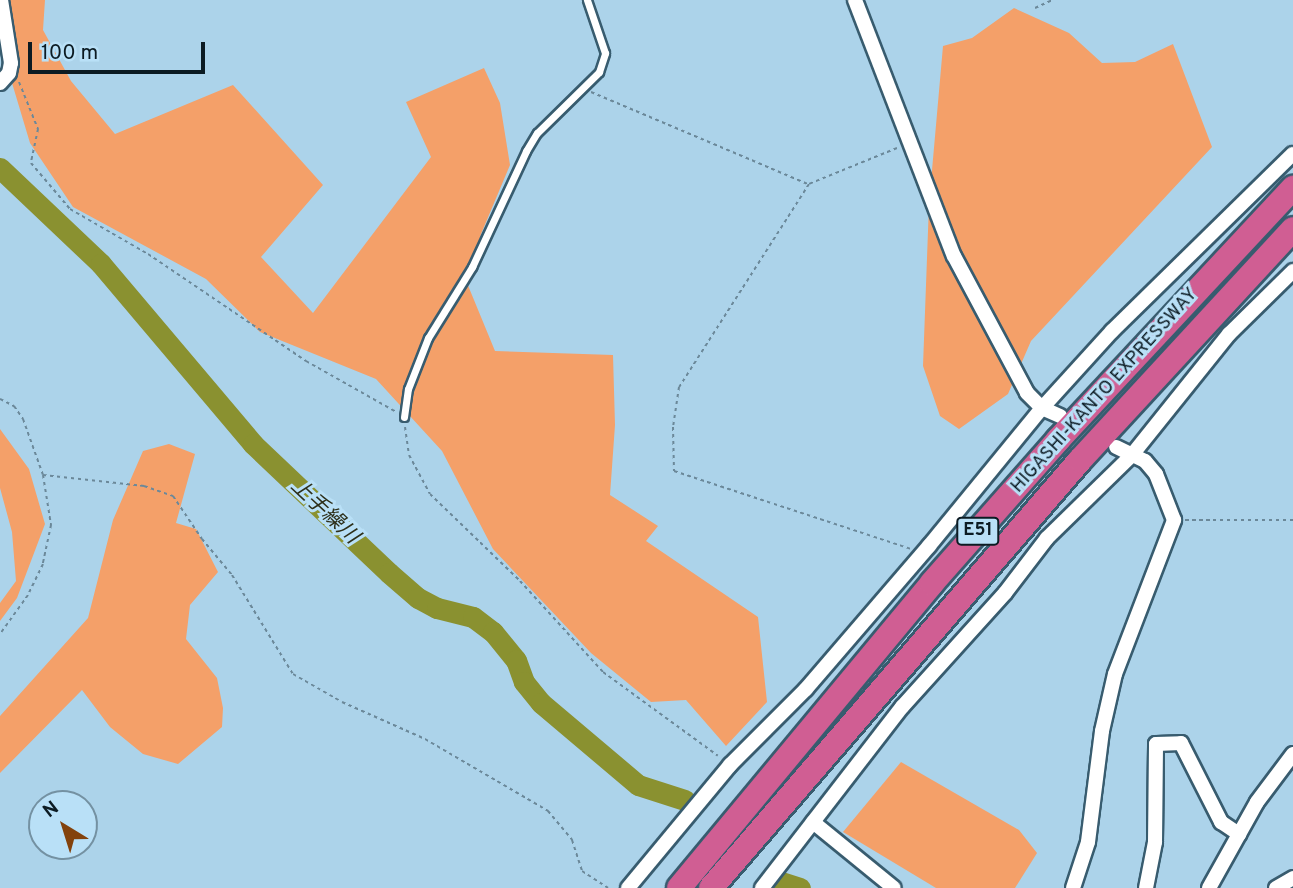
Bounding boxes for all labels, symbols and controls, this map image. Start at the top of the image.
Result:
scale bar [32,28,208,72]
text: 100 m [41,40,98,67]
street label: HIGASHI-KANTO EXPRESSWAY [1007,284,1203,498]
water label: 上手繰川 [285,474,363,550]
road number: E51 [955,516,1001,546]
north arrow [28,790,98,860]
text: N [39,796,64,824]

